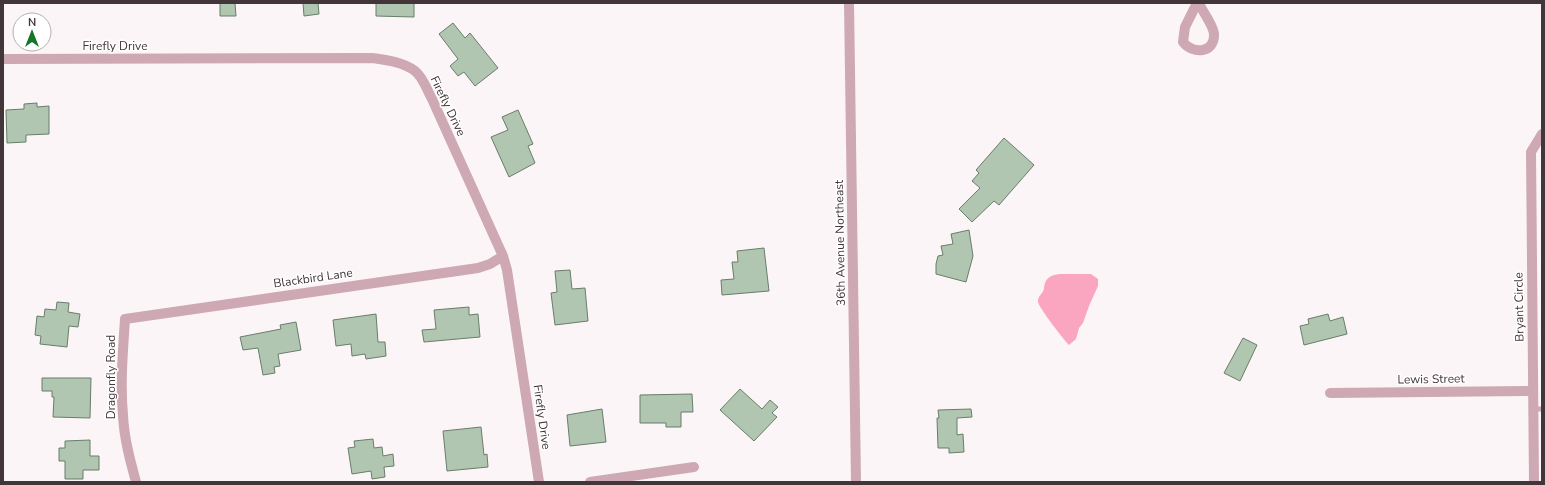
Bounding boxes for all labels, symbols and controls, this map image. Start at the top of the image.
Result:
north arrow [12,12,52,52]
text: N [28,15,36,30]
street label: Firefly Drive [82,38,148,54]
street label: Firefly Drive [427,73,469,139]
street label: 36th Avenue Northeast [831,179,849,306]
street label: Blackbird Lane [272,265,354,291]
street label: Bryant Circle [1510,272,1528,342]
street label: Dragonfly Road [103,335,119,419]
street label: Lewis Street [1397,370,1466,388]
street label: Firefly Drive [530,384,554,450]

